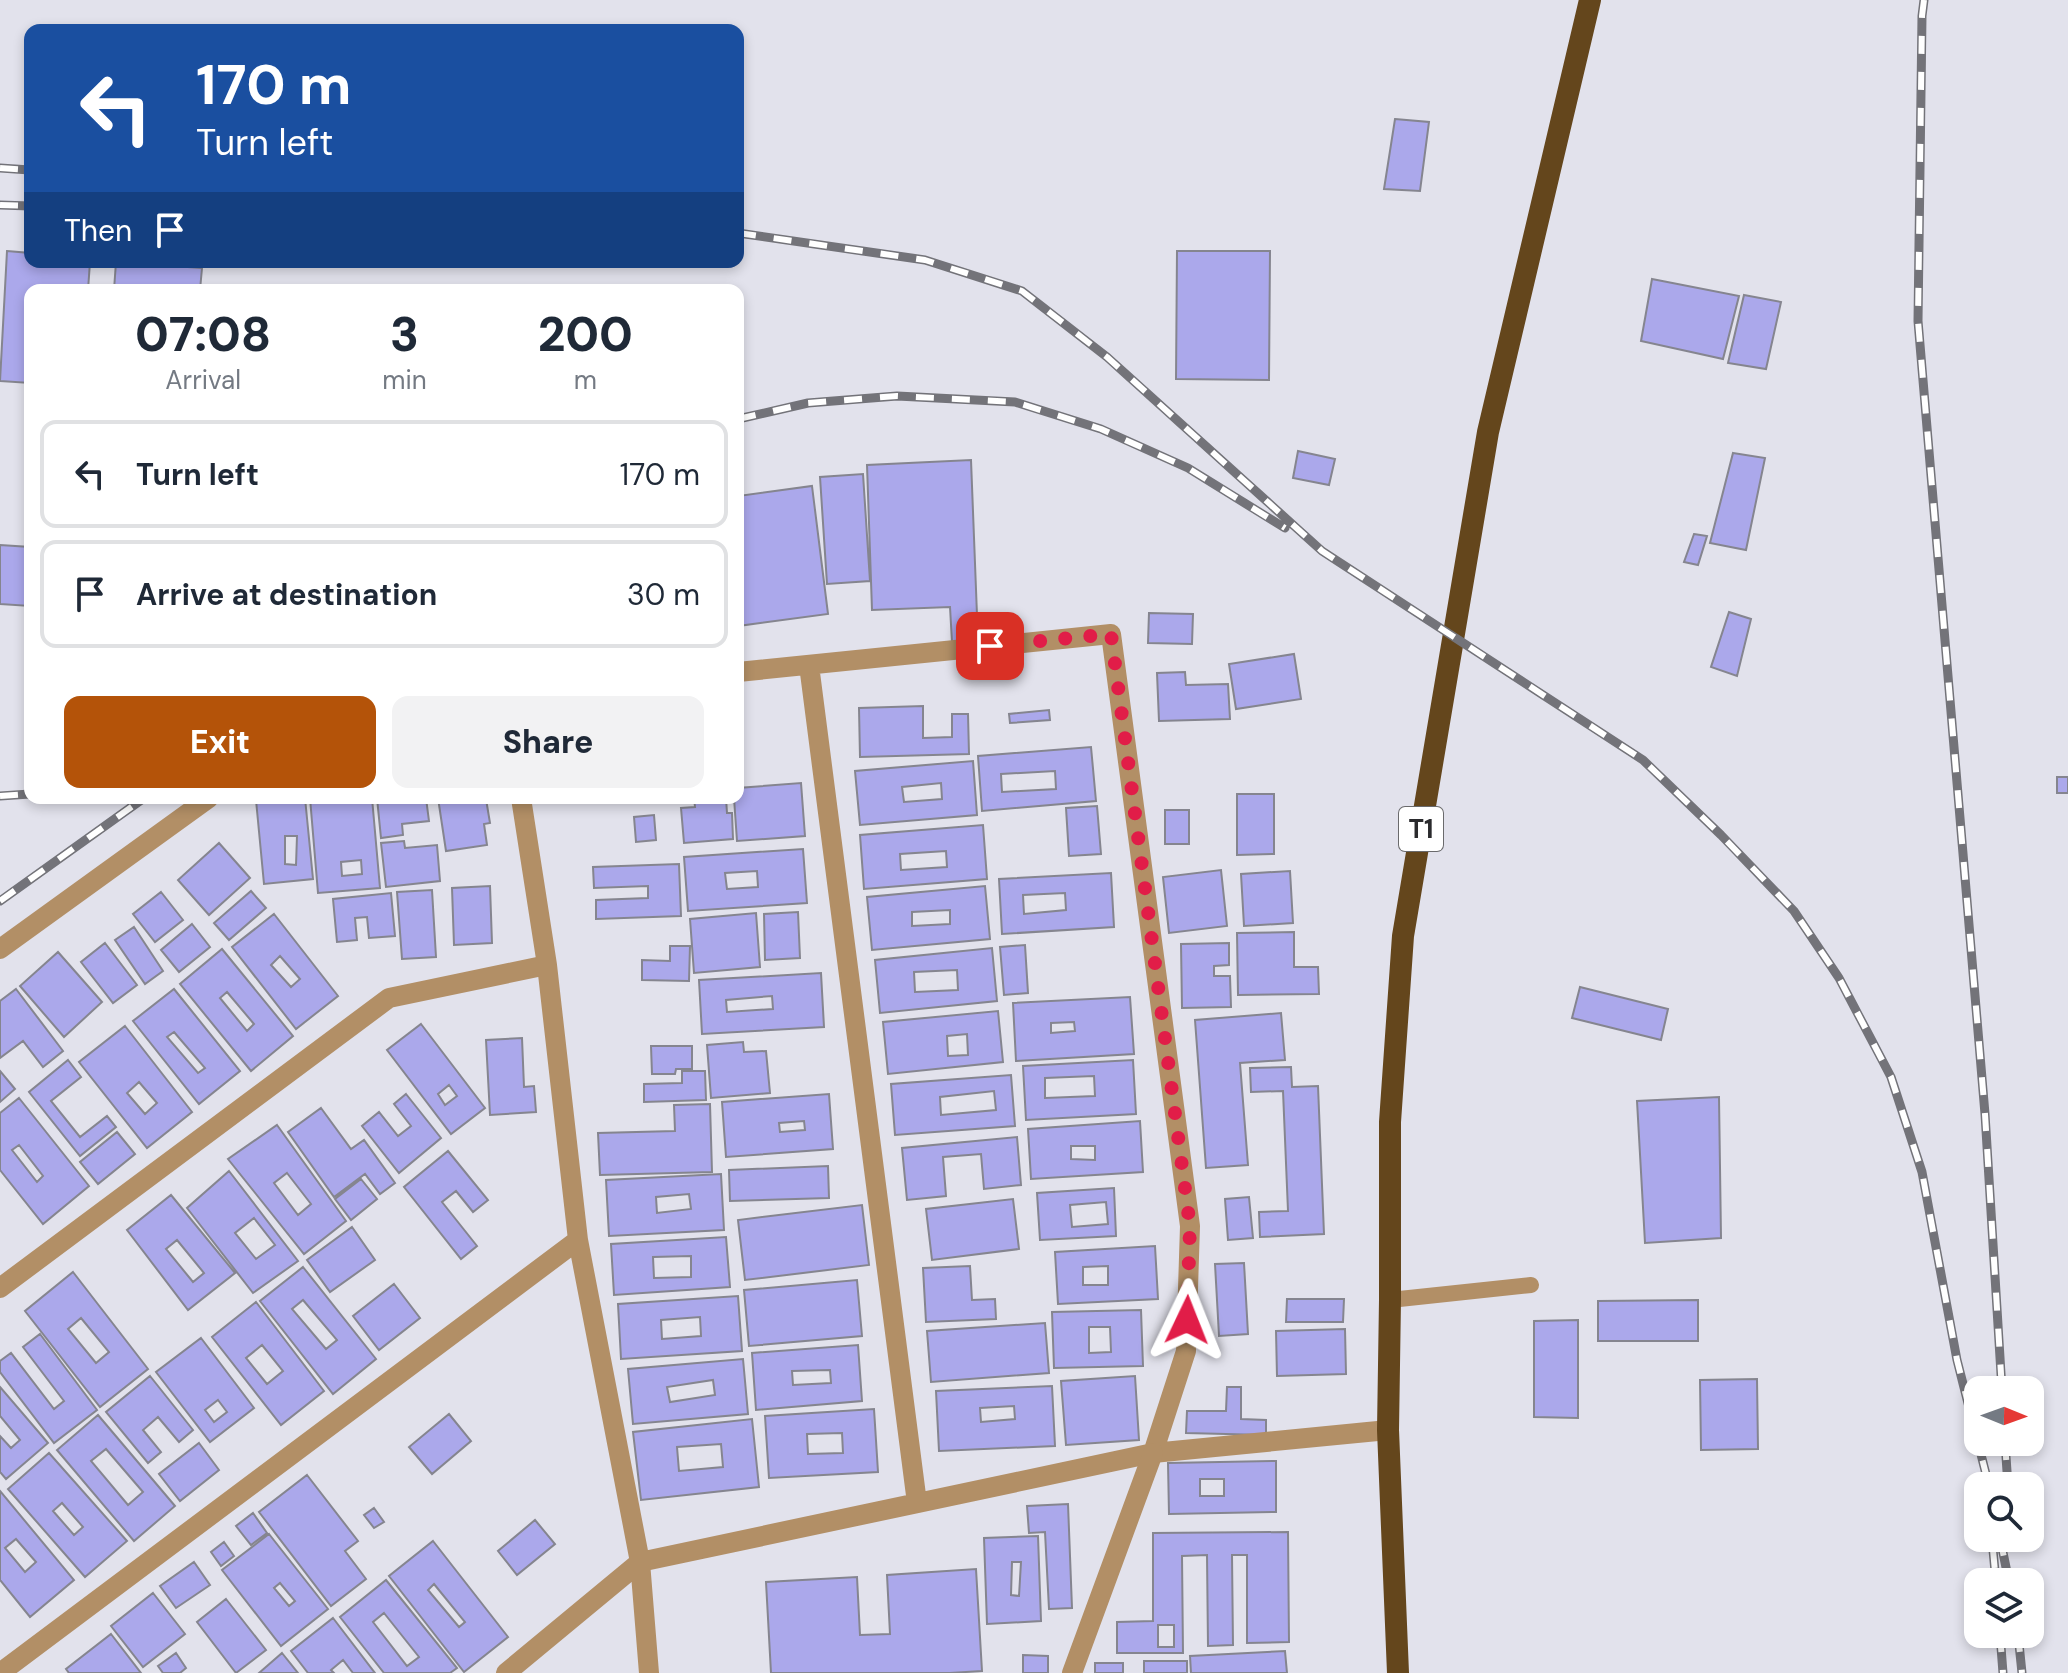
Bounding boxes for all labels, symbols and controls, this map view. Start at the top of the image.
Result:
text: 170 m [196,48,351,121]
icon: left [64,56,168,160]
text: Turn left [196,119,333,166]
icon: arrive [148,208,192,252]
text: Then [64,211,132,250]
text: 07:08 [135,303,271,366]
text: 3 [390,303,419,366]
text: 200 [538,303,633,366]
text: Arrival [165,363,241,397]
text: min [382,363,427,397]
text: m [574,363,597,397]
icon: left [68,452,112,496]
text: Turn left [136,455,259,494]
text: 170 m [620,455,700,494]
icon: arrive [68,572,112,616]
text: Arrive at destination [136,575,437,614]
text: 30 m [627,575,700,614]
pin [956,612,1024,680]
icon: arrive [968,624,1012,668]
button: Exit [64,696,376,788]
button: Share [392,696,704,788]
road number: T1 [1399,807,1443,851]
position arrow [1145,1278,1229,1362]
north arrow [1964,1376,2044,1456]
map controls [1964,1376,2044,1648]
button: search [1964,1472,2044,1552]
button: layers [1964,1568,2044,1648]

